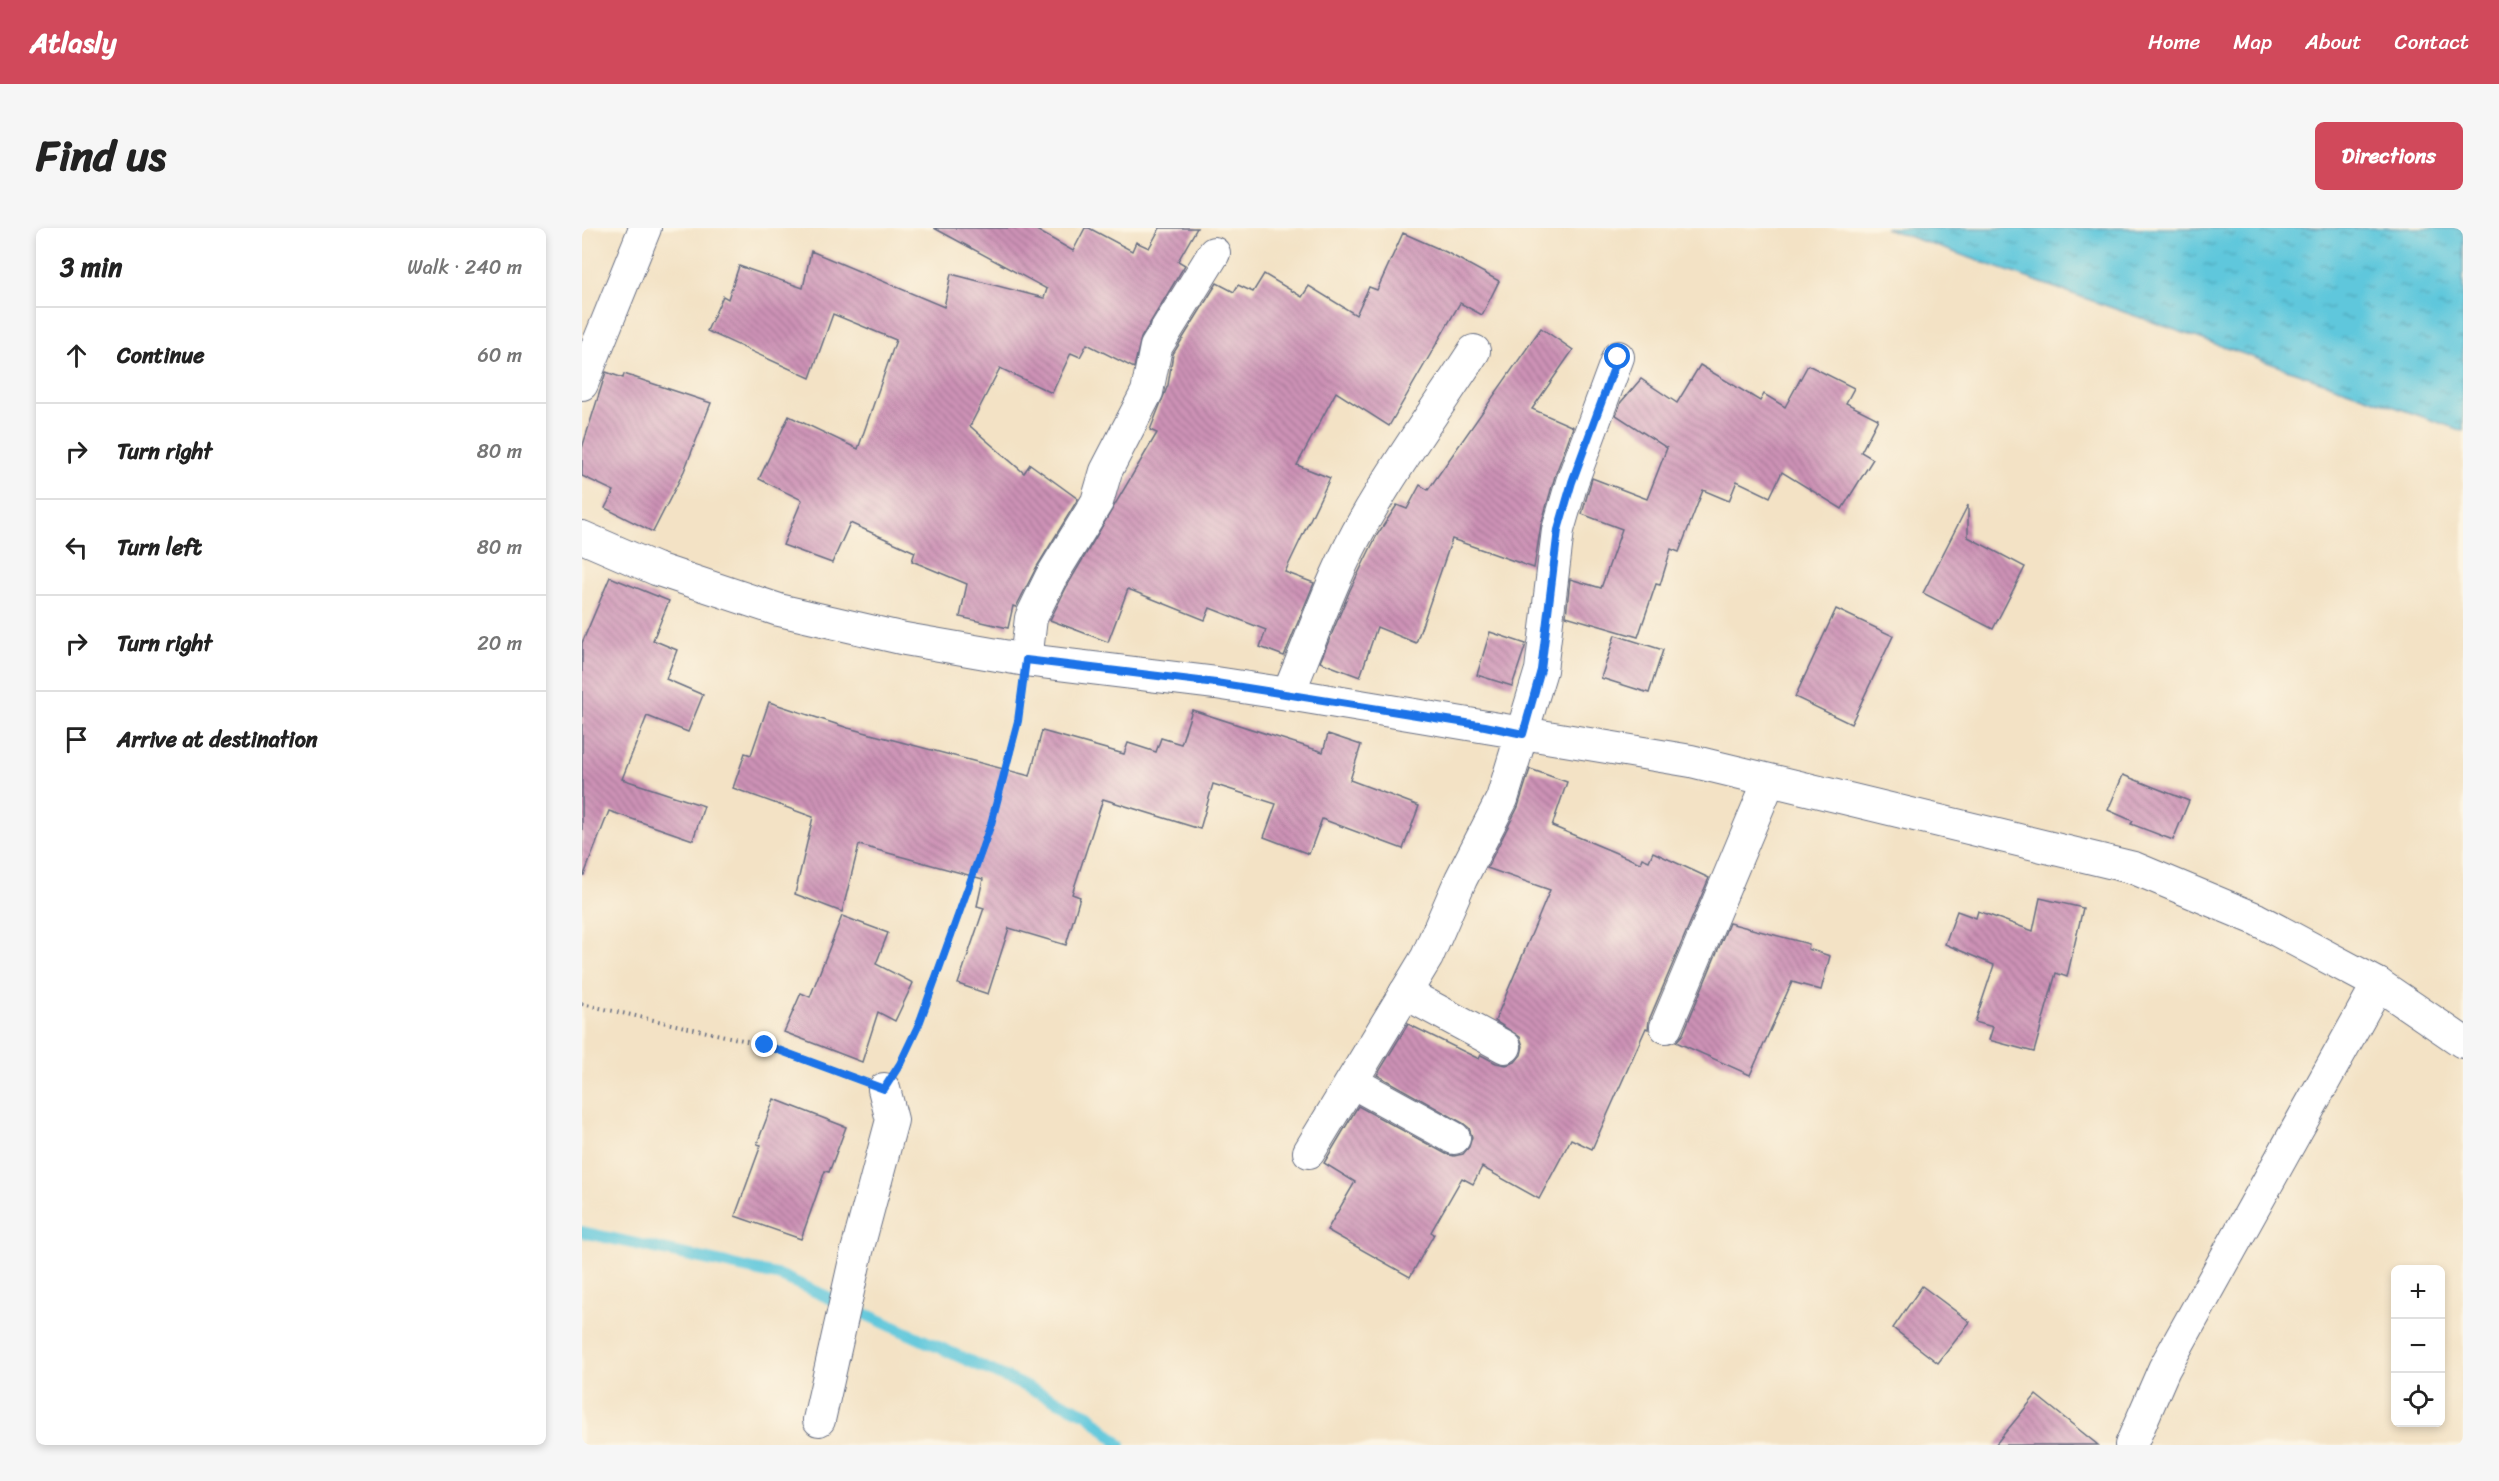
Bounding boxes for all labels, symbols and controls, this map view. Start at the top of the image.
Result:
text: Atlasly [30,18,117,67]
text: Home [2148,23,2200,61]
text: Map [2233,23,2272,61]
text: About [2305,23,2362,61]
text: Contact [2395,23,2469,61]
text: Find us [36,119,166,193]
button: Directions [2315,122,2463,190]
text: 3 min [60,244,122,290]
text: Walk · 240 m [407,250,522,285]
text: Continue [117,336,205,375]
text: 60 m [477,338,522,373]
icon: ahead [60,339,93,372]
route start [1604,343,1630,369]
text: Turn right [117,432,212,471]
text: 80 m [477,434,522,469]
icon: right [60,435,93,468]
text: Turn left [117,528,202,567]
text: 80 m [477,530,522,565]
icon: left [60,531,93,564]
text: Turn right [117,624,212,663]
text: 20 m [477,626,522,661]
icon: right [60,627,93,660]
text: Arrive at destination [117,720,318,759]
icon: arrive [60,723,93,756]
route end [751,1031,777,1057]
map controls [2391,1265,2445,1427]
button: + [2391,1265,2445,1319]
button: − [2391,1319,2445,1373]
button: locate [2391,1373,2445,1427]

